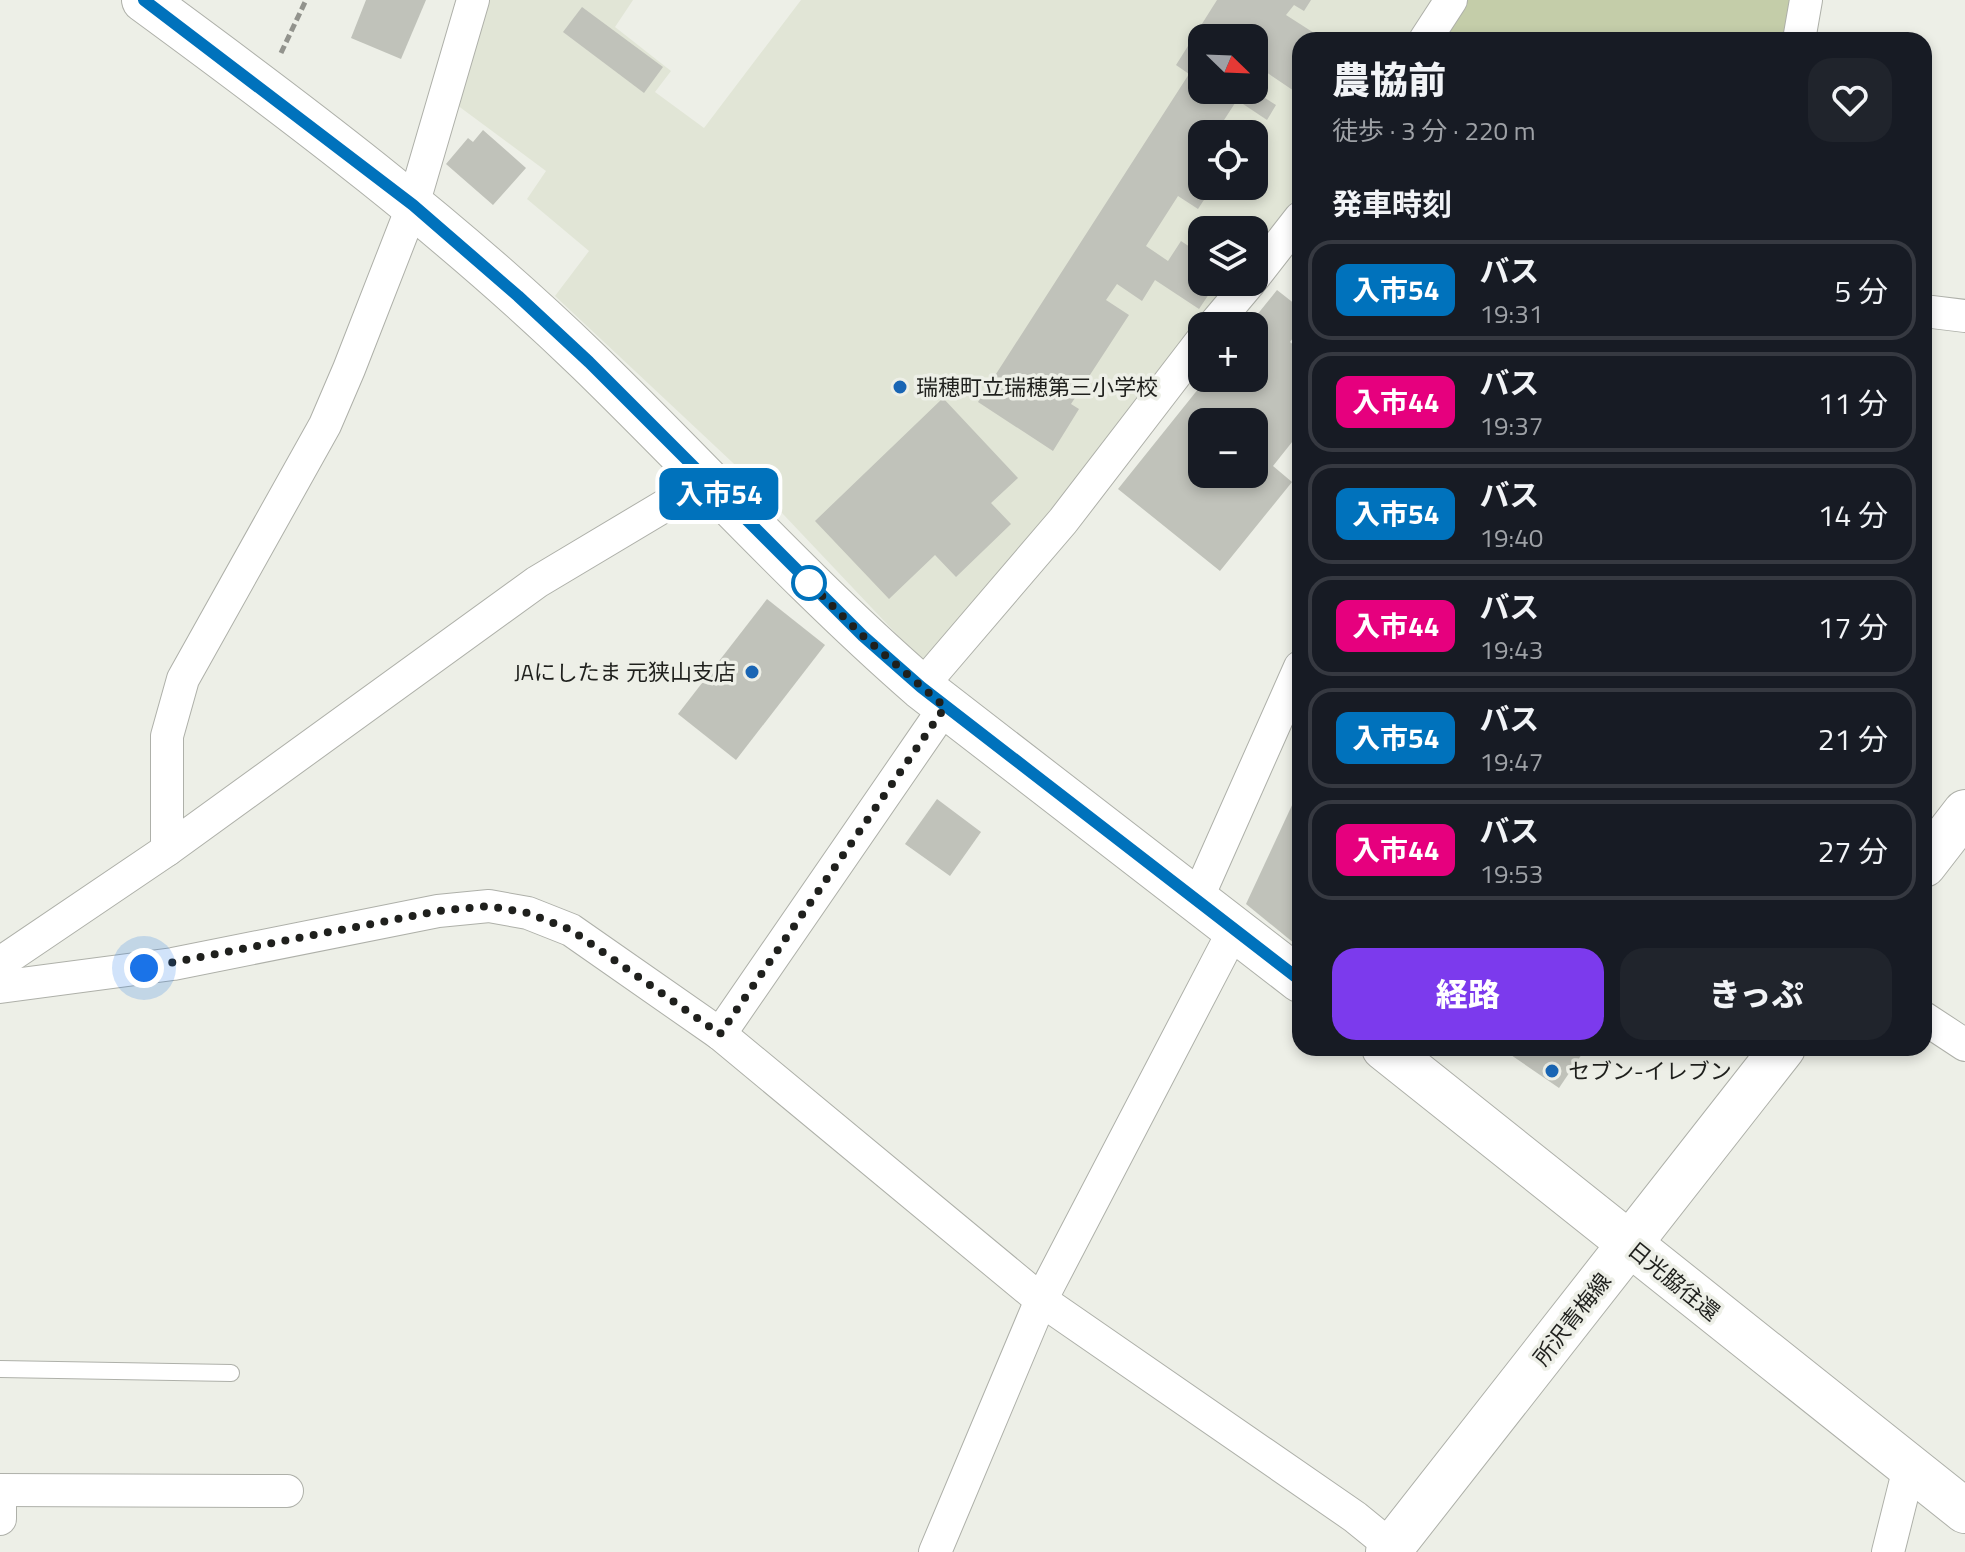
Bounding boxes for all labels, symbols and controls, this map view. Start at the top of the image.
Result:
north arrow [1188,24,1268,104]
map controls [1188,24,1268,488]
text: 農協前 [1332,51,1446,109]
button: heart [1808,58,1892,142]
text: 徒歩 · 3 分 · 220 m [1332,111,1536,150]
button: locate [1188,120,1268,200]
text: 発車時刻 [1332,181,1452,227]
button: layers [1188,216,1268,296]
text: バス [1479,248,1539,294]
text: 入市54 [1352,268,1439,311]
text: 5 分 [1835,268,1888,314]
text: 19:31 [1479,294,1543,333]
button: + [1188,312,1268,392]
text: バス [1479,360,1539,406]
place label: 瑞穂町立瑞穂第三小学校 [916,370,1158,404]
marker: 瑞穂町立瑞穂第三小学校 [891,378,909,396]
text: 入市44 [1352,380,1439,423]
text: 11 分 [1818,380,1888,426]
text: 19:37 [1479,406,1543,445]
button: − [1188,408,1268,488]
line badge: 入市54 [663,468,775,520]
text: 入市54 [675,472,763,515]
text: バス [1479,472,1539,518]
text: 入市54 [1352,492,1439,535]
text: 14 分 [1818,492,1888,538]
text: 19:40 [1479,518,1543,557]
unlabelled marker [792,566,826,600]
text: バス [1479,584,1539,630]
text: 入市44 [1352,604,1439,647]
text: 17 分 [1818,604,1888,650]
text: 19:43 [1479,630,1543,669]
place label: JAにしたま 元狭山支店 [514,655,736,689]
marker: JAにしたま 元狭山支店 [743,663,761,681]
text: バス [1479,696,1539,742]
text: 入市54 [1352,716,1439,759]
text: 21 分 [1818,716,1888,762]
text: 19:47 [1479,742,1543,781]
text: バス [1479,808,1539,854]
text: 入市44 [1352,828,1439,871]
text: 27 分 [1818,828,1888,874]
text: 19:53 [1479,854,1543,893]
your location [124,948,164,988]
button: 経路 [1332,948,1604,1040]
button: きっぷ [1620,948,1892,1040]
place label: セブン-イレブン [1568,1054,1732,1088]
marker: セブン-イレブン [1543,1062,1561,1080]
street label: 日光脇往還 [1621,1233,1727,1329]
street label: 所沢青梅線 [1525,1265,1619,1373]

